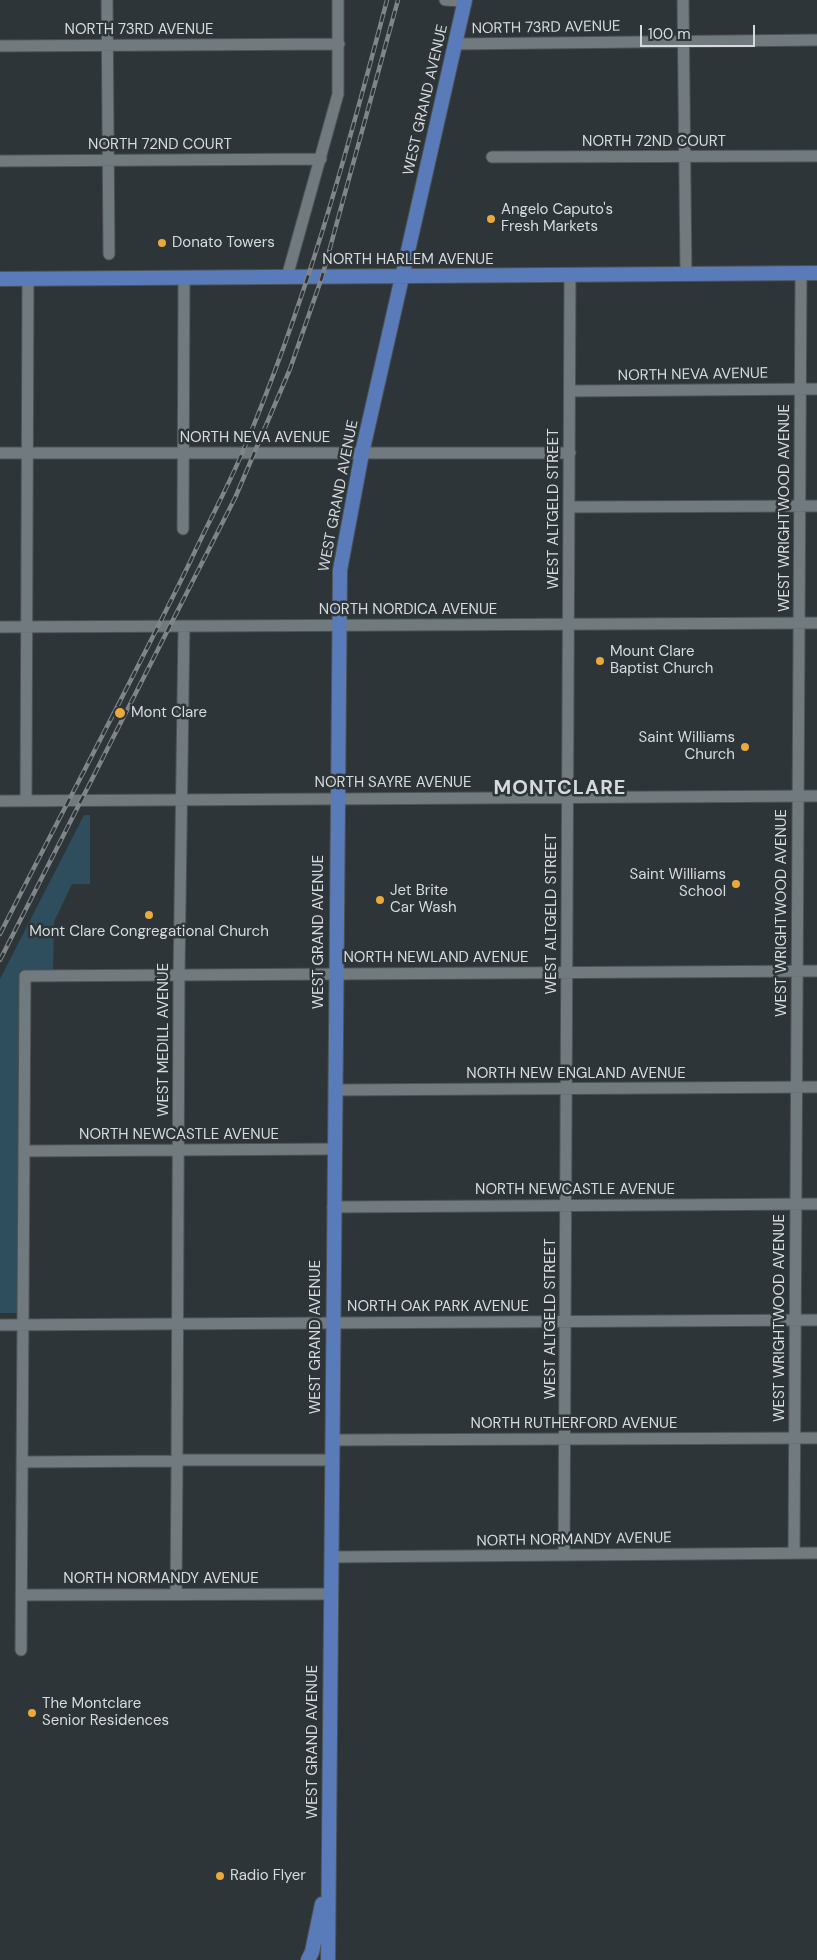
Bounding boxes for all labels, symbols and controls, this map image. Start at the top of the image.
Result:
scale bar [642,15,757,47]
street label: NORTH 73RD AVENUE [471,18,621,38]
street label: NORTH 73RD AVENUE [65,21,213,39]
street label: WEST GRAND AVENUE [400,23,452,177]
text: 100 m [648,24,691,44]
street label: NORTH 72ND COURT [582,133,726,151]
street label: NORTH 72ND COURT [88,136,232,154]
place label: Angelo Caputo's Fresh Markets [501,201,613,236]
marker: Angelo Caputo's Fresh Markets [485,213,497,225]
place label: Donato Towers [172,234,275,252]
marker: Donato Towers [156,237,168,249]
street label: NORTH HARLEM AVENUE [322,251,494,269]
street label: NORTH NEVA AVENUE [618,365,768,385]
street label: WEST WRIGHTWOOD AVENUE [776,404,794,612]
street label: WEST GRAND AVENUE [315,418,363,574]
street label: WEST ALTGELD STREET [545,428,563,590]
street label: NORTH NEVA AVENUE [180,429,330,447]
street label: NORTH NORDICA AVENUE [319,601,497,619]
place label: Mount Clare Baptist Church [610,643,713,678]
marker: Mount Clare Baptist Church [594,655,606,667]
place label: Mont Clare [131,704,207,722]
marker: Mont Clare [113,706,127,720]
place label: Saint Williams Church [639,729,735,764]
marker: Saint Williams Church [739,741,751,753]
street label: NORTH SAYRE AVENUE [315,774,471,792]
district label: MONTCLARE [492,777,628,801]
street label: WEST WRIGHTWOOD AVENUE [773,809,791,1017]
street label: WEST ALTGELD STREET [543,833,561,995]
street label: WEST GRAND AVENUE [310,855,328,1009]
place label: Saint Williams School [630,866,726,901]
marker: Saint Williams School [730,878,742,890]
place label: Jet Brite Car Wash [390,882,457,917]
marker: Jet Brite Car Wash [374,894,386,906]
marker: Mont Clare Congregational Church [143,909,155,921]
place label: Mont Clare Congregational Church [29,923,269,941]
street label: NORTH NEWLAND AVENUE [343,949,529,967]
street label: WEST MEDILL AVENUE [155,963,173,1117]
street label: NORTH NEW ENGLAND AVENUE [466,1065,686,1083]
street label: NORTH NEWCASTLE AVENUE [79,1126,279,1144]
street label: NORTH NEWCASTLE AVENUE [475,1181,675,1199]
street label: WEST WRIGHTWOOD AVENUE [771,1214,789,1422]
street label: WEST ALTGELD STREET [542,1238,560,1400]
street label: WEST GRAND AVENUE [307,1260,325,1414]
street label: NORTH OAK PARK AVENUE [347,1298,529,1316]
street label: NORTH RUTHERFORD AVENUE [471,1415,677,1433]
street label: NORTH NORMANDY AVENUE [476,1529,672,1551]
street label: NORTH NORMANDY AVENUE [63,1570,259,1588]
street label: WEST GRAND AVENUE [304,1665,322,1819]
place label: The Montclare Senior Residences [42,1695,169,1730]
marker: The Montclare Senior Residences [26,1707,38,1719]
place label: Radio Flyer [230,1867,306,1885]
marker: Radio Flyer [214,1870,226,1882]

